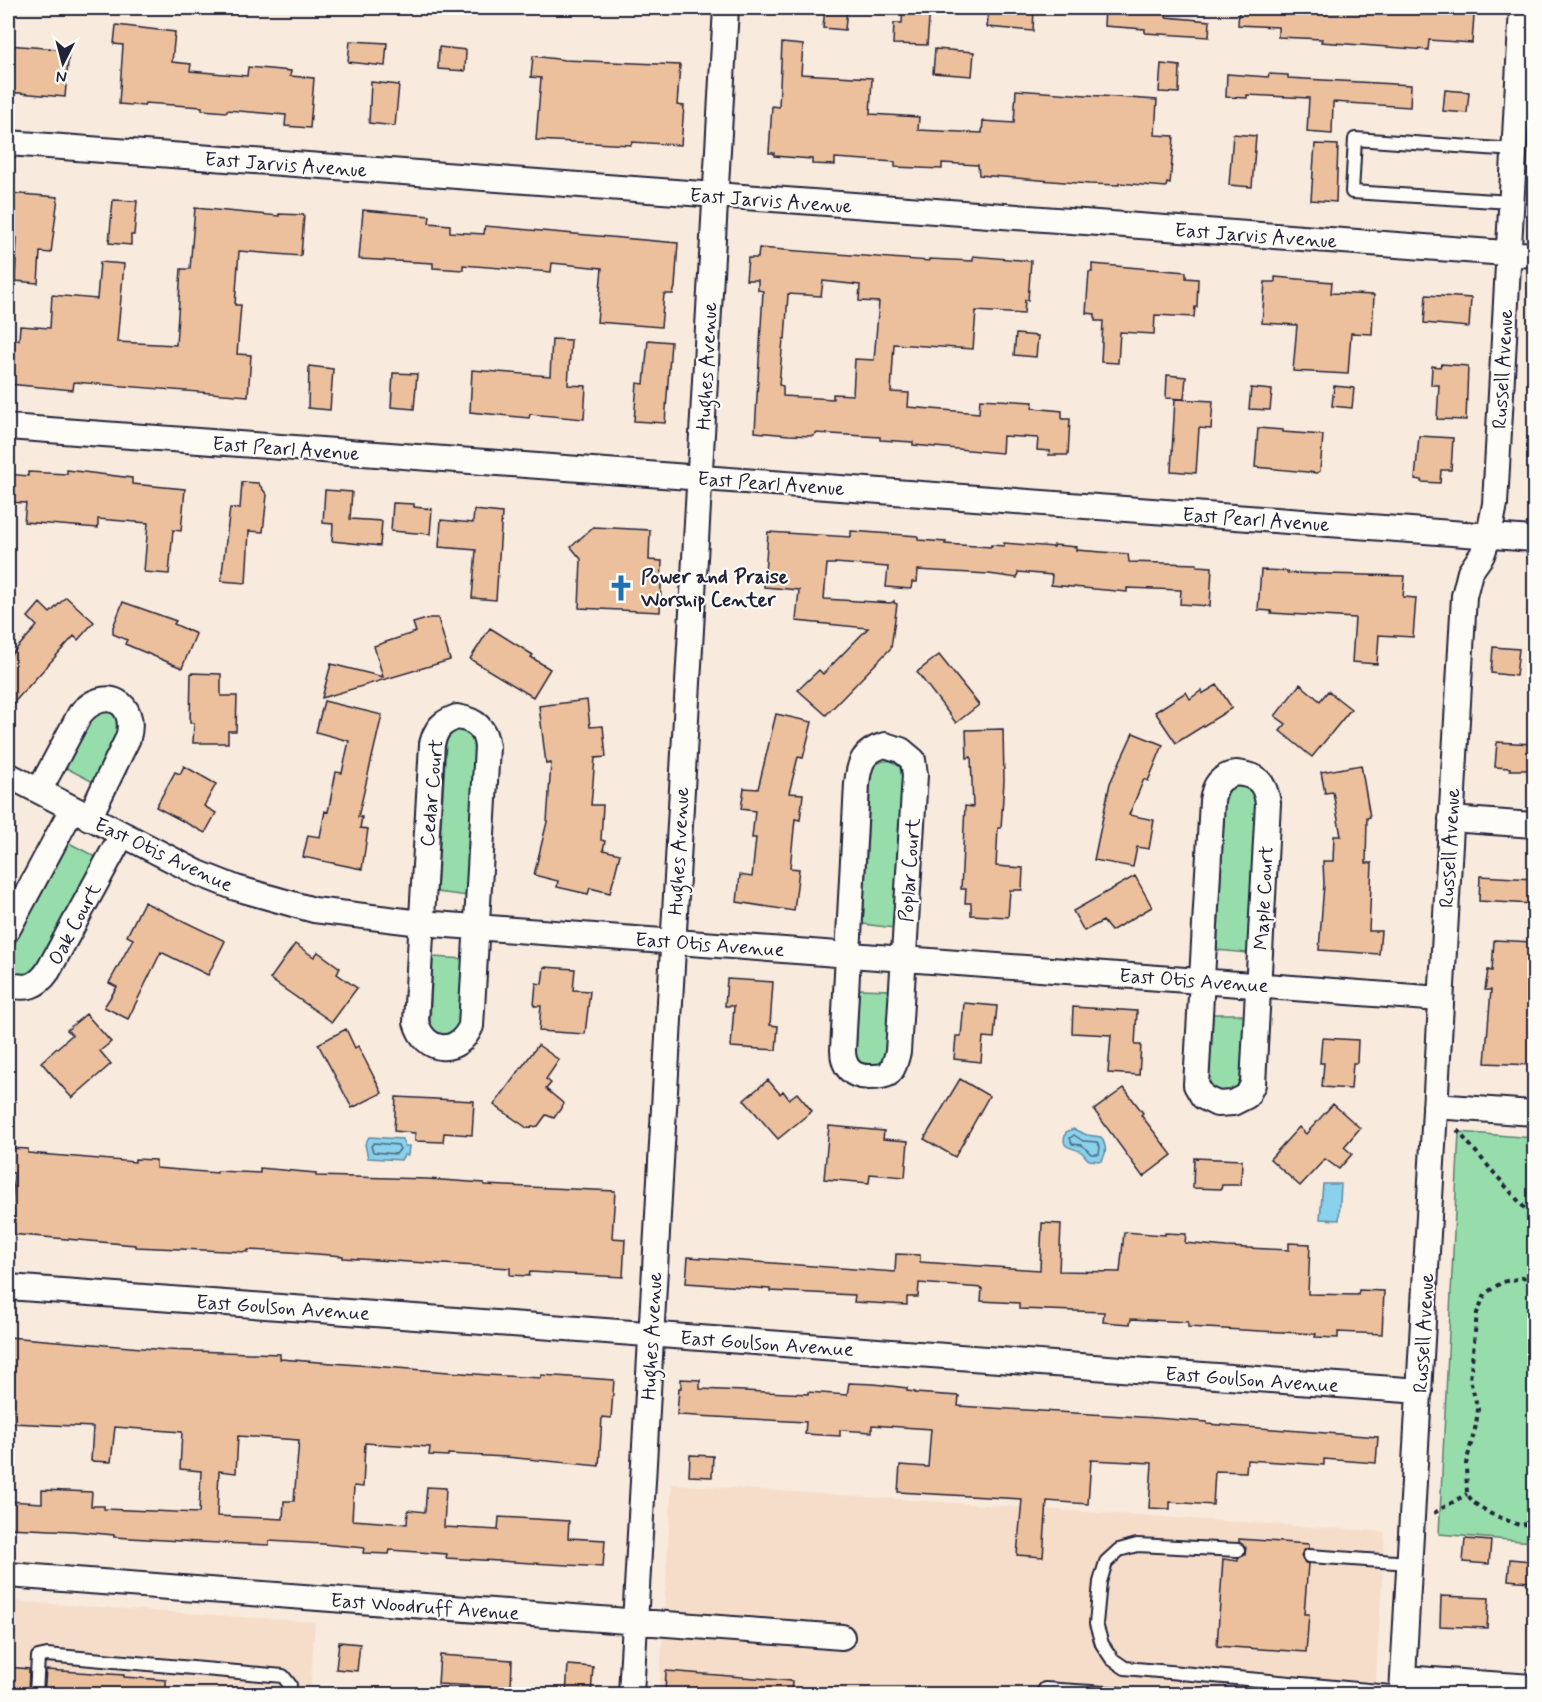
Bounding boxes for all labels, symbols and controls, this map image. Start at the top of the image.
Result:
north arrow [33,33,93,93]
text: N [55,65,68,87]
street label: East Jarvis Avenue [204,146,368,185]
street label: East Jarvis Avenue [689,182,853,221]
street label: East Jarvis Avenue [1174,217,1338,256]
street label: Hughes Avenue [691,301,726,431]
street label: Russell Avenue [1487,309,1520,430]
street label: East Pearl Avenue [211,431,360,468]
street label: East Pearl Avenue [696,466,845,503]
street label: East Pearl Avenue [1181,502,1330,539]
place label: Power and Praise Worship Center [640,564,789,614]
church icon: Power and Praise Worship Center [606,573,636,603]
street label: Cedar Court [414,738,451,848]
street label: Hughes Avenue [663,786,698,916]
street label: Russell Avenue [1434,788,1467,909]
street label: East Otis Avenue [90,811,237,899]
street label: Poplar Court [893,817,928,923]
street label: Maple Court [1248,845,1281,951]
street label: Oak Court [43,879,108,970]
street label: East Otis Avenue [634,927,786,964]
street label: East Otis Avenue [1118,963,1270,1000]
street label: Hughes Avenue [636,1271,671,1401]
street label: Russell Avenue [1408,1273,1441,1394]
street label: East Goulson Avenue [195,1289,371,1328]
street label: East Goulson Avenue [679,1325,855,1364]
street label: East Goulson Avenue [1164,1361,1340,1400]
street label: East Woodruff Avenue [330,1587,520,1628]

